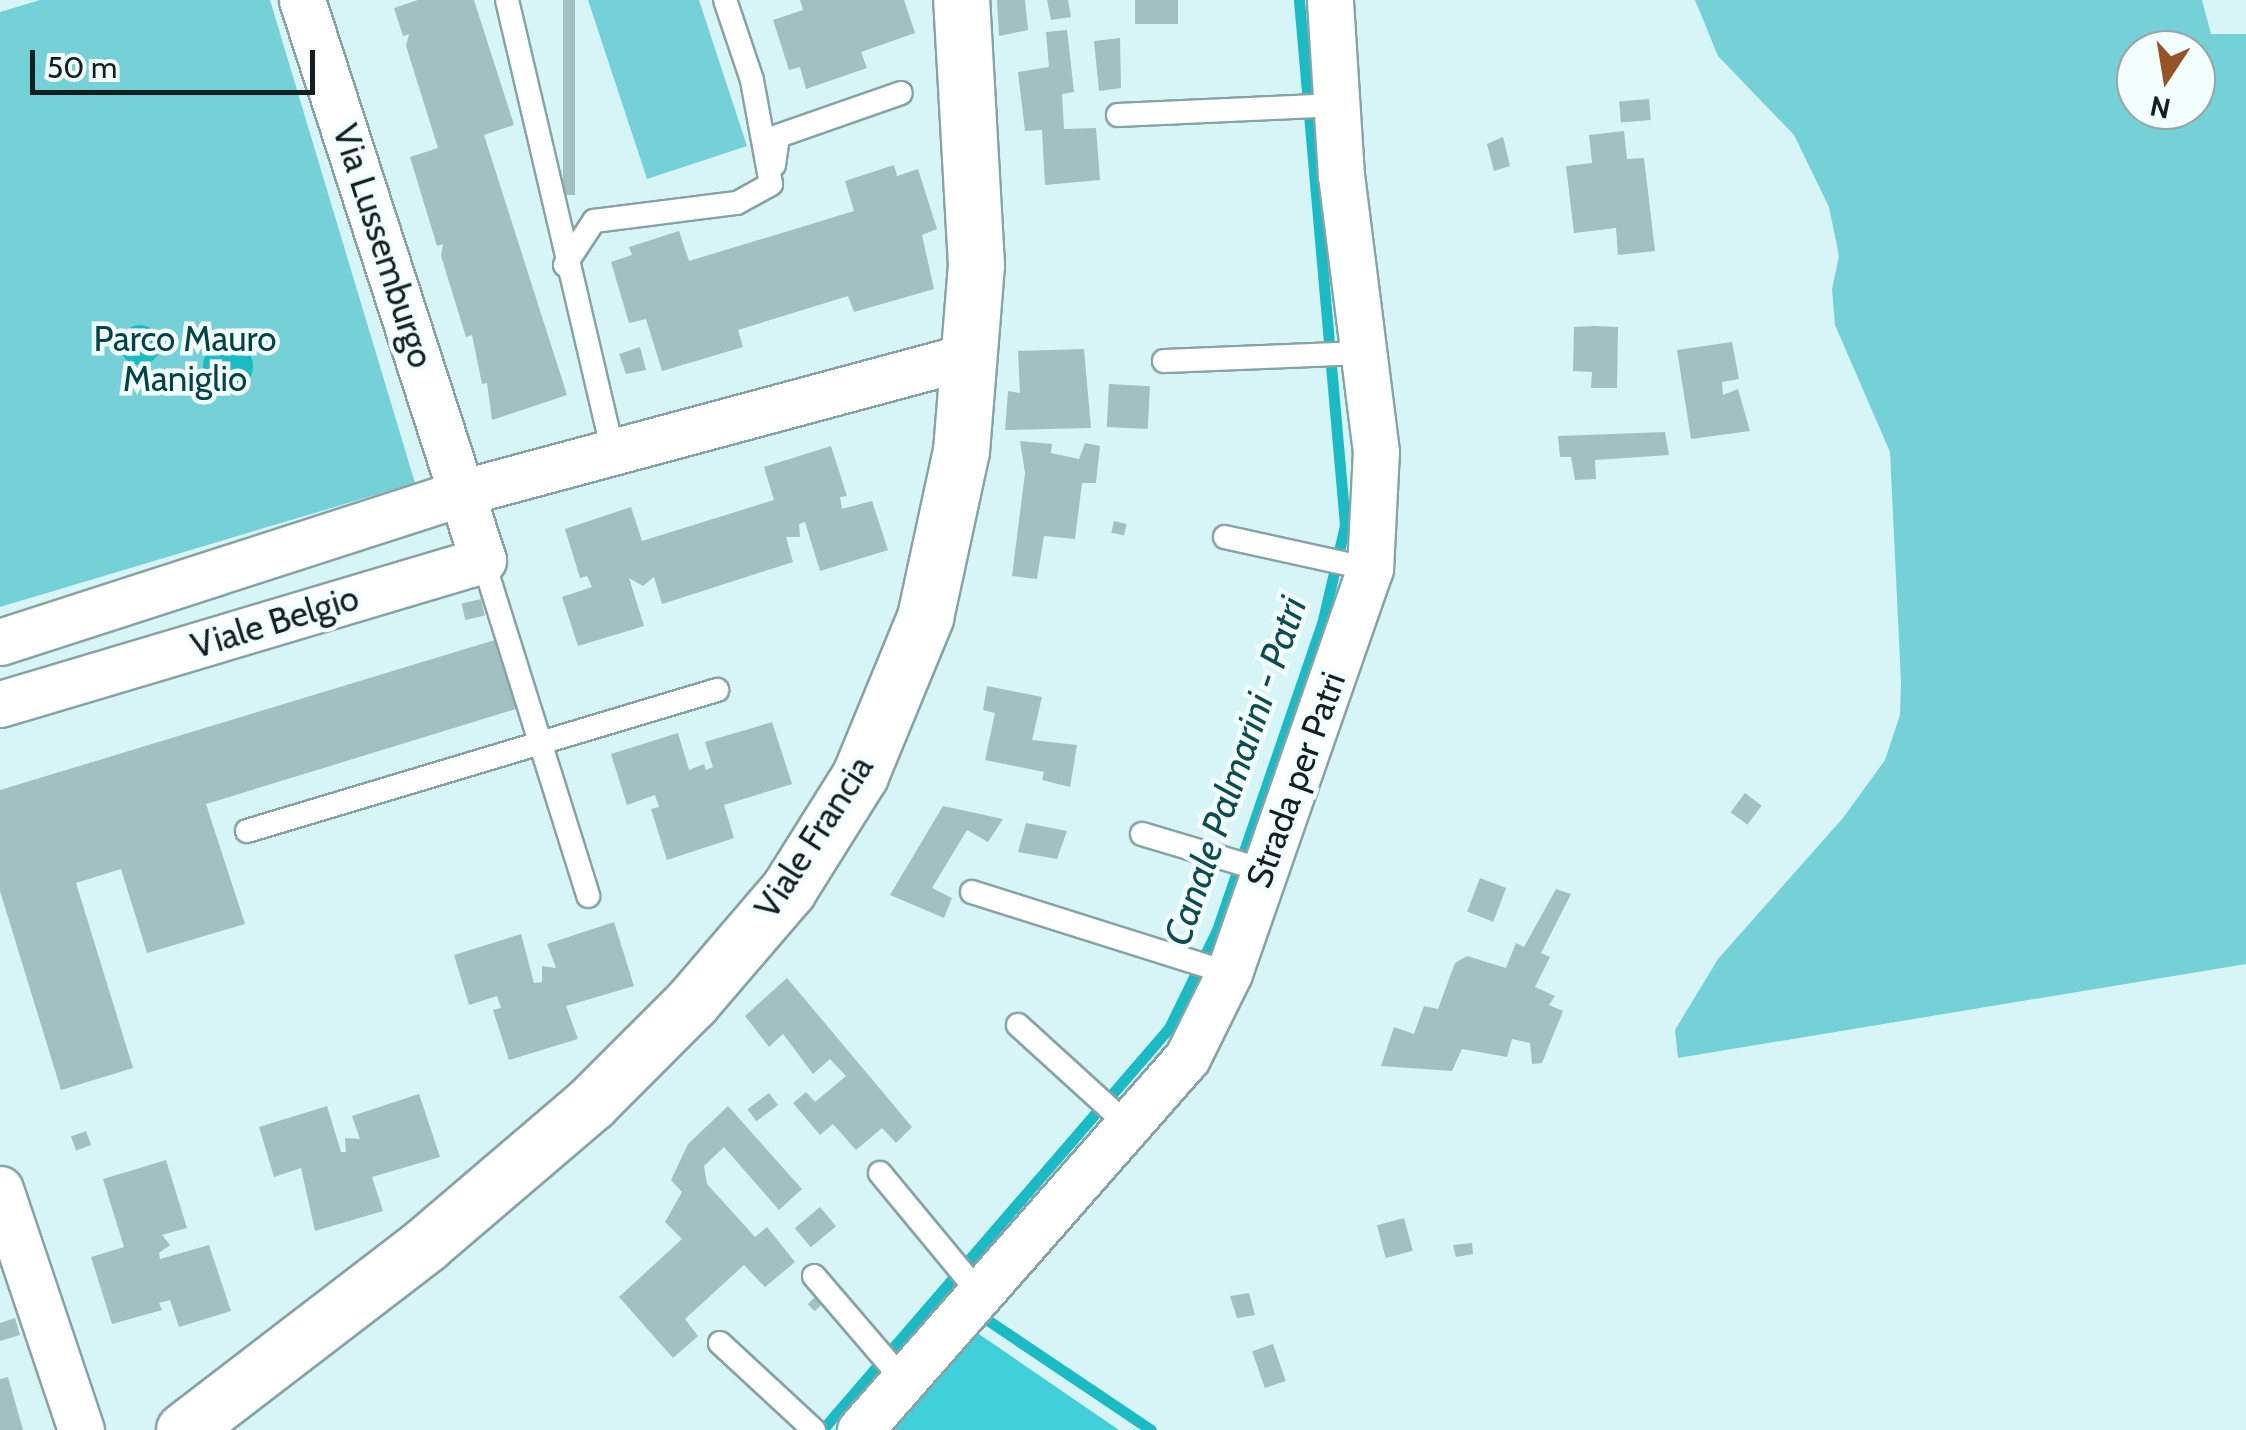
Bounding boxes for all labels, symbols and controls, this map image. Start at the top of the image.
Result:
scale bar [35,30,320,92]
north arrow [2116,30,2216,130]
text: 50 m [47,49,117,86]
text: N [2147,89,2173,126]
street label: Via Lussemburgo [324,119,442,373]
park label: Parco Mauro Maniglio [94,318,276,400]
street label: Viale Belgio [186,577,364,667]
water label: Canale Palmarini - Patri [1154,591,1316,951]
street label: Strada per Patri [1238,667,1354,893]
street label: Viale Francia [746,748,882,926]

